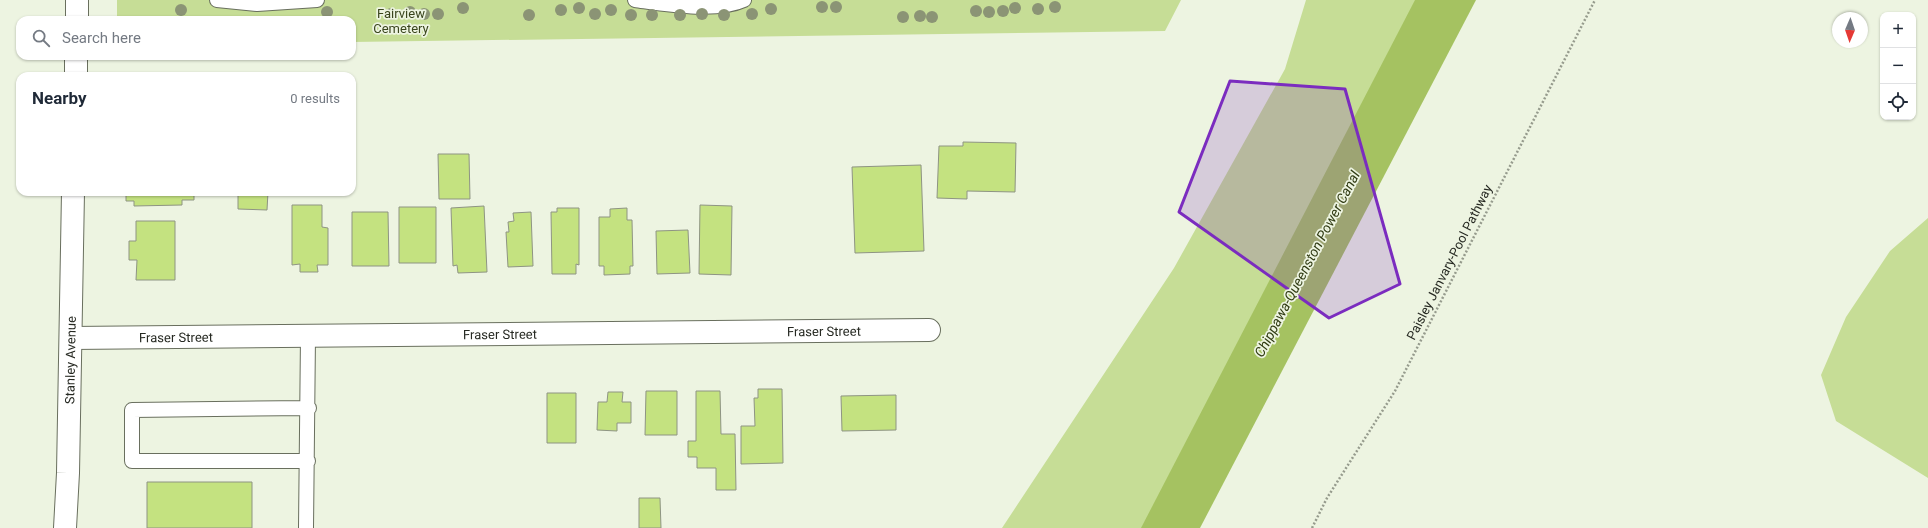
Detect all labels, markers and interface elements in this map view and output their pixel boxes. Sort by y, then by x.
park label: Fairview Cemetery [373,6,429,36]
north arrow [1832,12,1868,48]
map controls [1880,12,1916,120]
button: + [1880,12,1916,48]
search box [16,16,356,60]
icon: search [30,27,52,49]
text: Search here [62,29,141,47]
button: − [1880,48,1916,84]
button: locate [1880,84,1916,120]
text: Nearby [32,88,87,108]
text: 0 results [290,91,340,106]
water label: Chippawa-Queenston Power Canal [1251,168,1363,360]
street label: Paisley Janvary-Pool Pathway [1404,182,1495,342]
street label: Stanley Avenue [62,316,79,404]
street label: Fraser Street [787,324,861,339]
street label: Fraser Street [463,327,537,342]
street label: Fraser Street [139,330,213,345]

